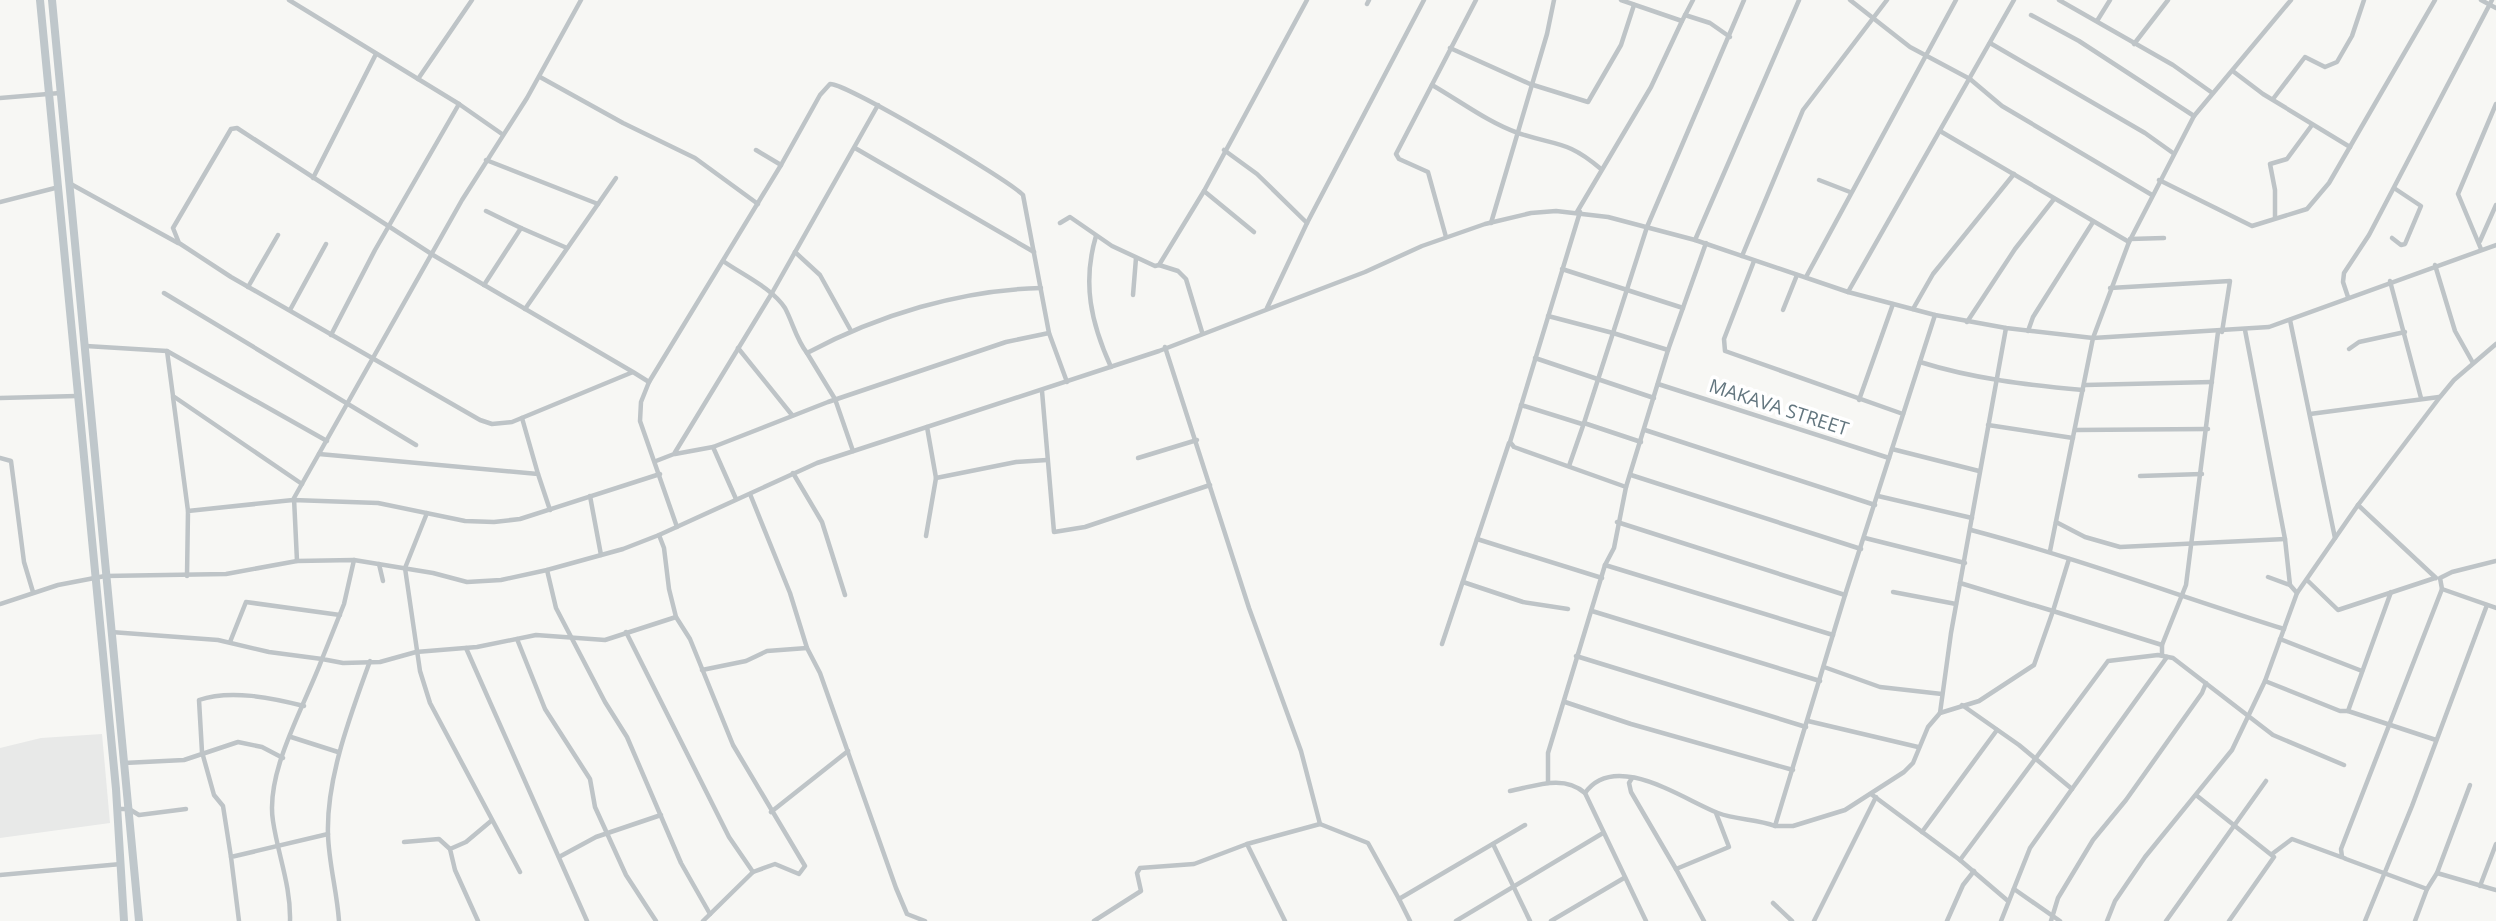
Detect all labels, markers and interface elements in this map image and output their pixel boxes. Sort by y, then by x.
street label: MAKAVA STREET [1706,372,1853,442]

